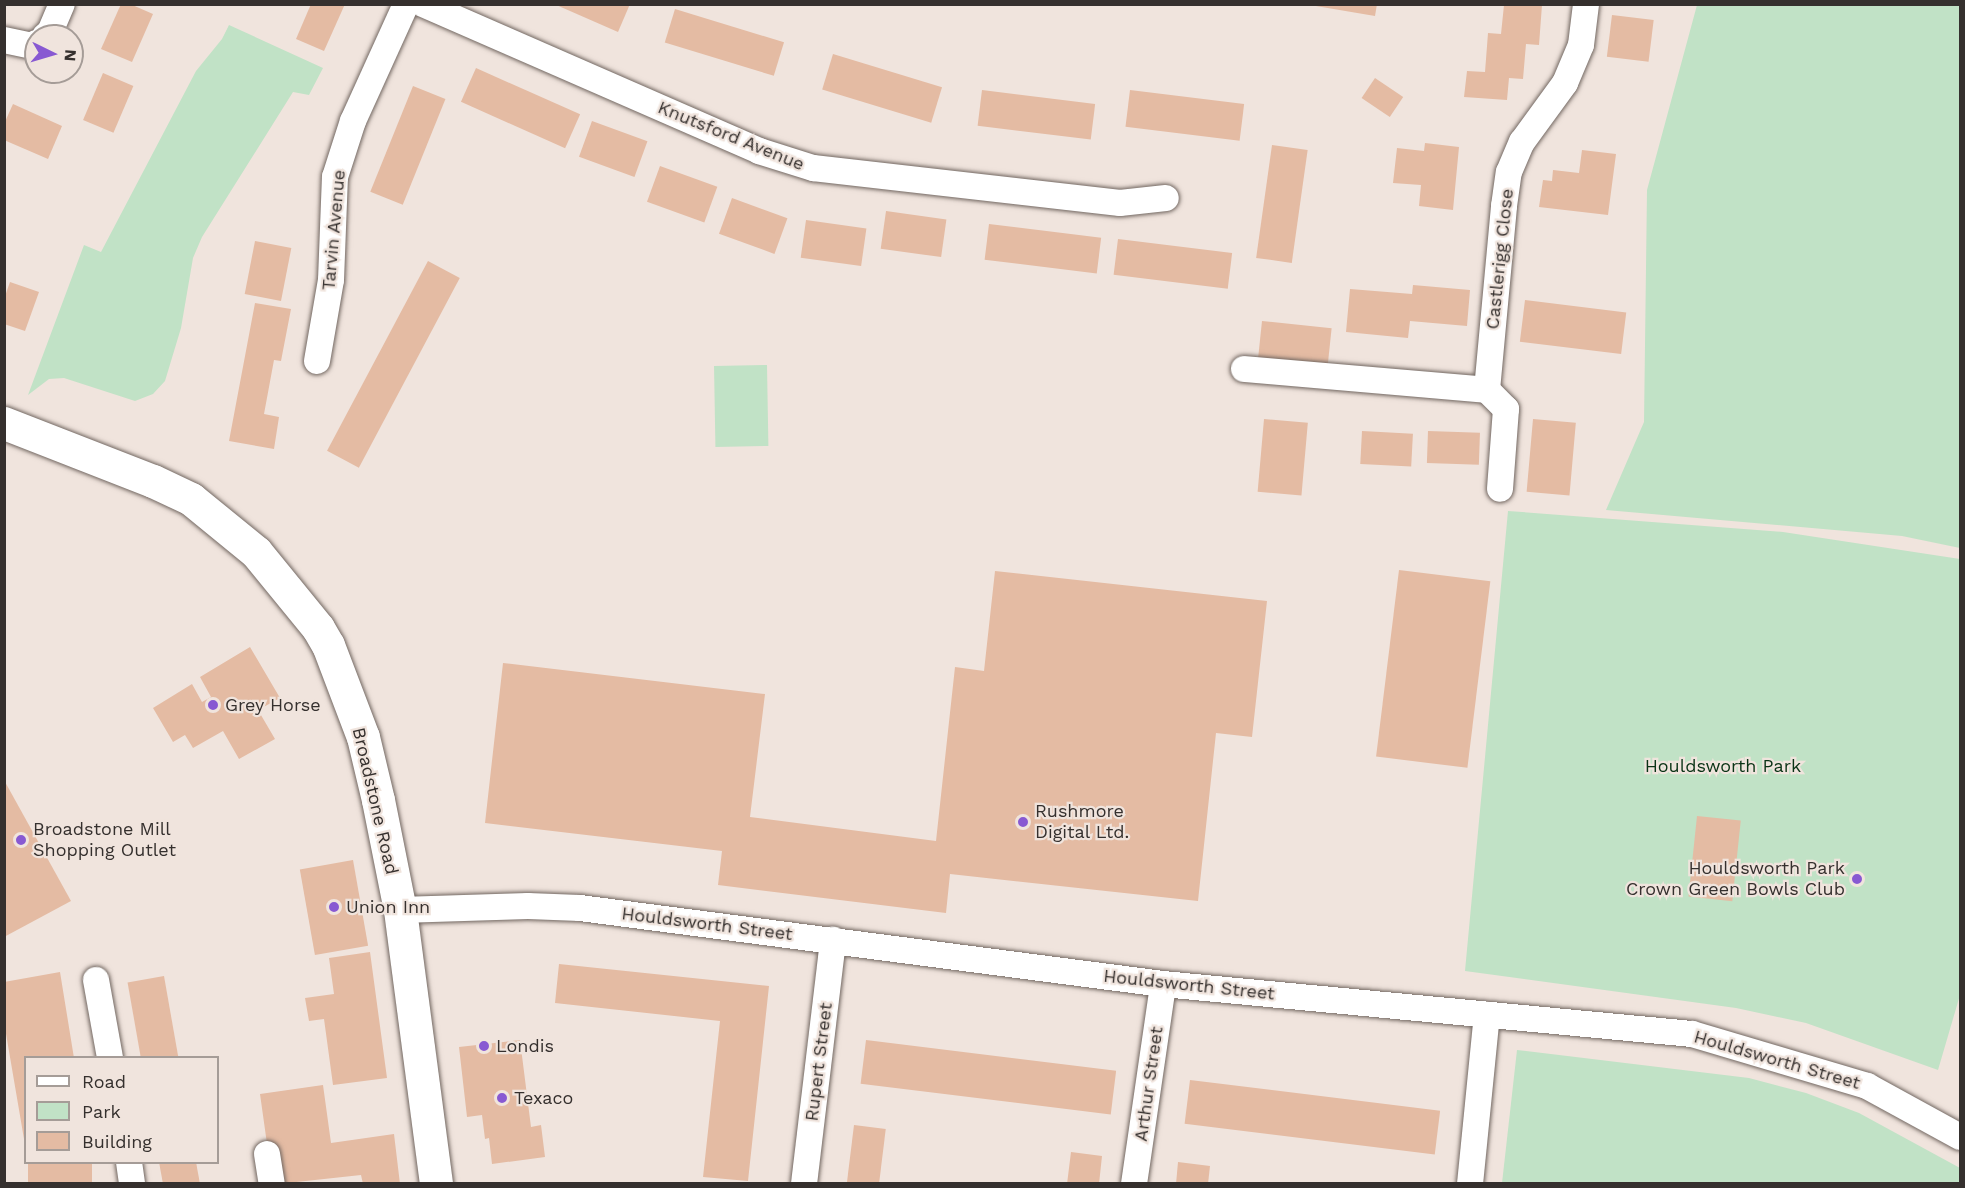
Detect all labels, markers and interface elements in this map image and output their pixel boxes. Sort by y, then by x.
north arrow [24,24,84,84]
text: N [60,49,80,62]
street label: Knutsford Avenue [654,97,808,175]
street label: Tarvin Avenue [318,168,350,292]
street label: Castlerigg Close [1482,188,1518,330]
place label: Grey Horse [225,694,321,716]
marker: Grey Horse [206,698,220,712]
street label: Broadstone Road [348,725,402,877]
park label: Houldsworth Park [1645,755,1801,777]
place label: Rushmore Digital Ltd. [1035,801,1130,844]
marker: Rushmore Digital Ltd. [1016,815,1030,829]
place label: Broadstone Mill Shopping Outlet [33,819,176,862]
marker: Broadstone Mill Shopping Outlet [14,833,28,847]
place label: Houldsworth Park Crown Green Bowls Club [1626,858,1845,900]
marker: Houldsworth Park Crown Green Bowls Club [1850,872,1864,886]
place label: Union Inn [346,896,430,918]
marker: Union Inn [327,900,341,914]
street label: Houldsworth Street [620,903,794,945]
street label: Houldsworth Street [1102,965,1276,1005]
street label: Rupert Street [801,1002,837,1122]
street label: Arthur Street [1130,1025,1168,1143]
street label: Houldsworth Street [1691,1026,1863,1094]
place label: Londis [496,1035,554,1057]
marker: Londis [477,1039,491,1053]
legend [24,1056,219,1164]
text: Road [82,1071,126,1092]
place label: Texaco [514,1087,573,1109]
marker: Texaco [495,1091,509,1105]
text: Park [82,1101,121,1122]
text: Building [82,1131,152,1152]

